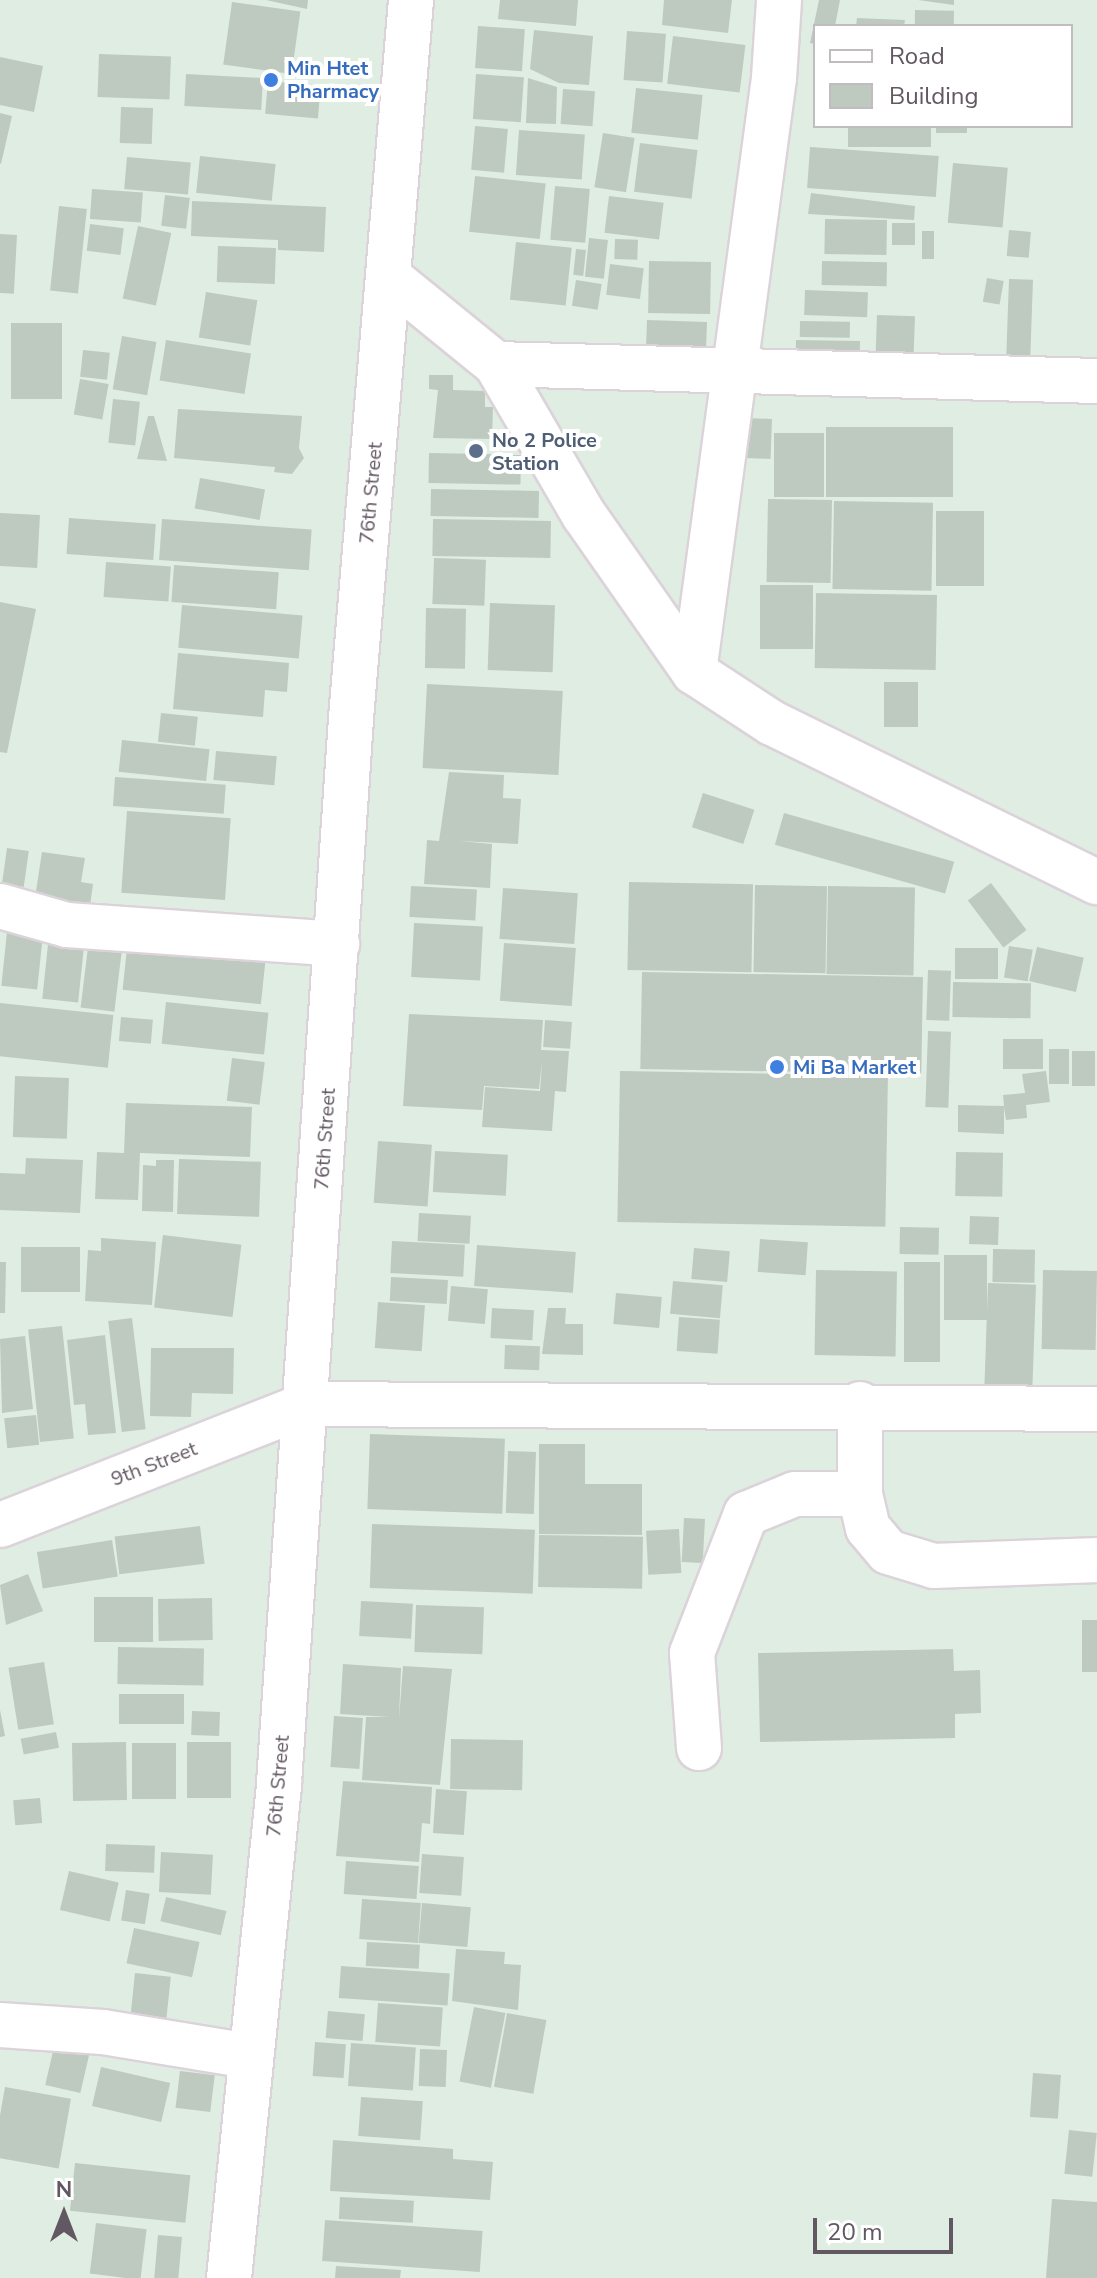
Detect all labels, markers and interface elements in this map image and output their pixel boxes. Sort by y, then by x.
legend [813,24,1073,128]
text: Road [889,40,945,72]
place label: Min Htet Pharmacy [287,56,379,103]
marker: Min Htet Pharmacy [262,71,280,89]
text: Building [889,80,979,112]
place label: No 2 Police Station [492,428,597,475]
street label: 76th Street [355,441,387,545]
marker: No 2 Police Station [467,442,485,460]
place label: Mi Ba Market [793,1055,916,1079]
marker: Mi Ba Market [768,1058,786,1076]
street label: 76th Street [309,1087,341,1191]
street label: 9th Street [108,1437,200,1491]
street label: 76th Street [262,1734,294,1838]
north arrow [24,2174,104,2254]
text: N [56,2175,72,2205]
scale bar [817,2202,957,2252]
text: 20 m [827,2216,883,2248]

